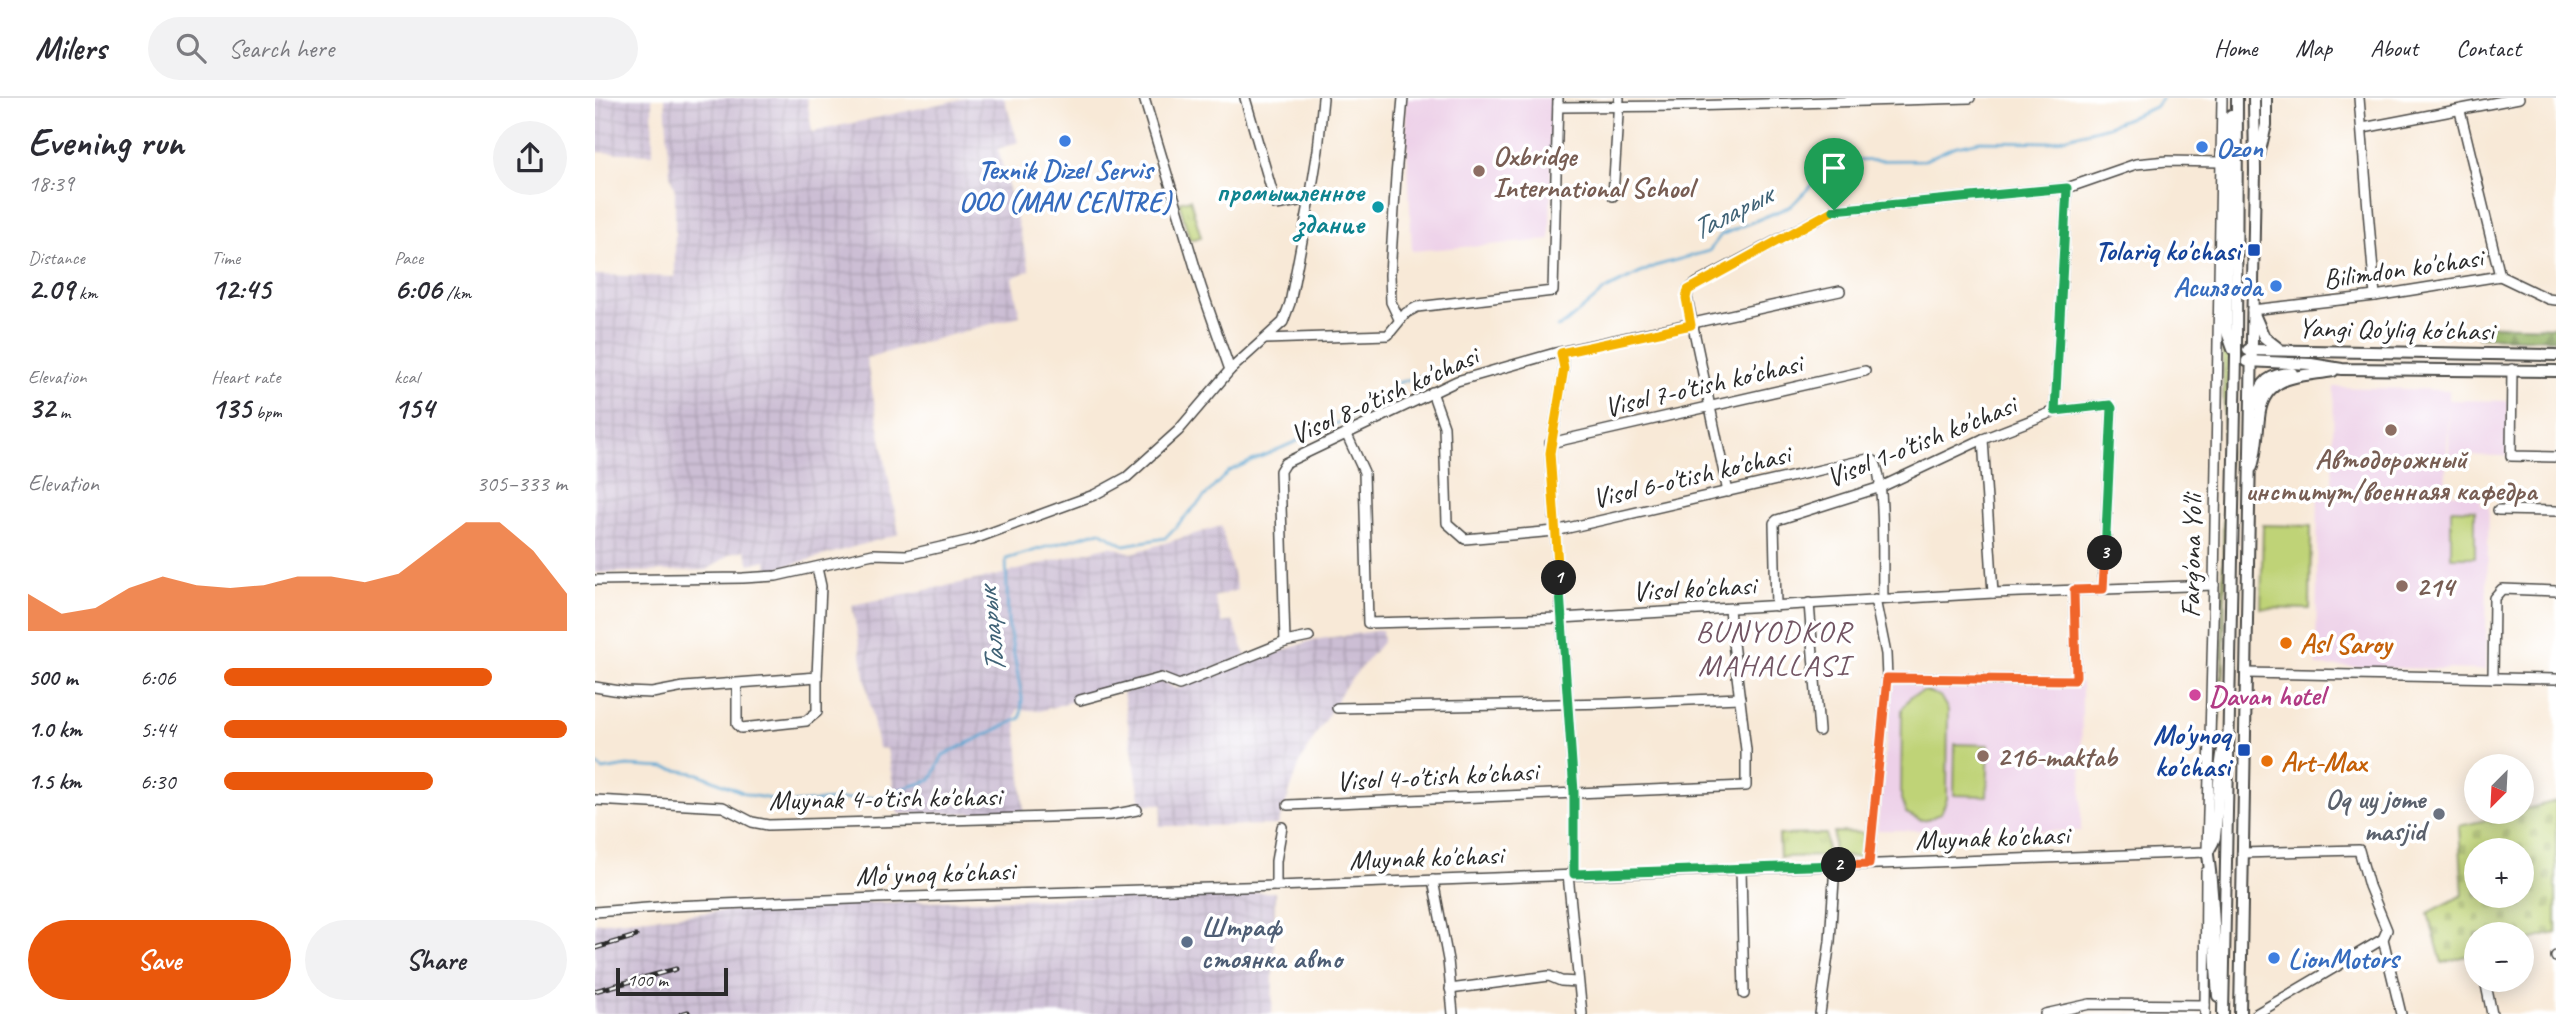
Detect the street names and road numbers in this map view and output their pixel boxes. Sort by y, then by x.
street label: Bilimdon ko'chasi [2321,239,2489,296]
street label: Yangi Qo'yliq ko'chasi [2298,310,2498,348]
street label: Visol 8-o'tish ko'chasi [1285,337,1487,452]
street label: Visol 7-o'tish ko'chasi [1601,344,1809,425]
street label: Visol 1-o'tish ko'chasi [1821,386,2024,495]
street label: Visol 6-o'tish ko'chasi [1589,435,1797,516]
street label: Farg'ona Yo'li [2172,490,2210,618]
street label: Visol ko'chasi [1632,567,1760,609]
street label: Visol 4-o'tish ko'chasi [1335,753,1542,799]
street label: Muynak 4-o'tish ko'chasi [769,778,1005,818]
street label: Muynak ko'chasi [1915,817,2073,857]
street label: Muynak ko'chasi [1349,837,1507,877]
street label: Moʻynoq ko'chasi [855,853,1019,893]

